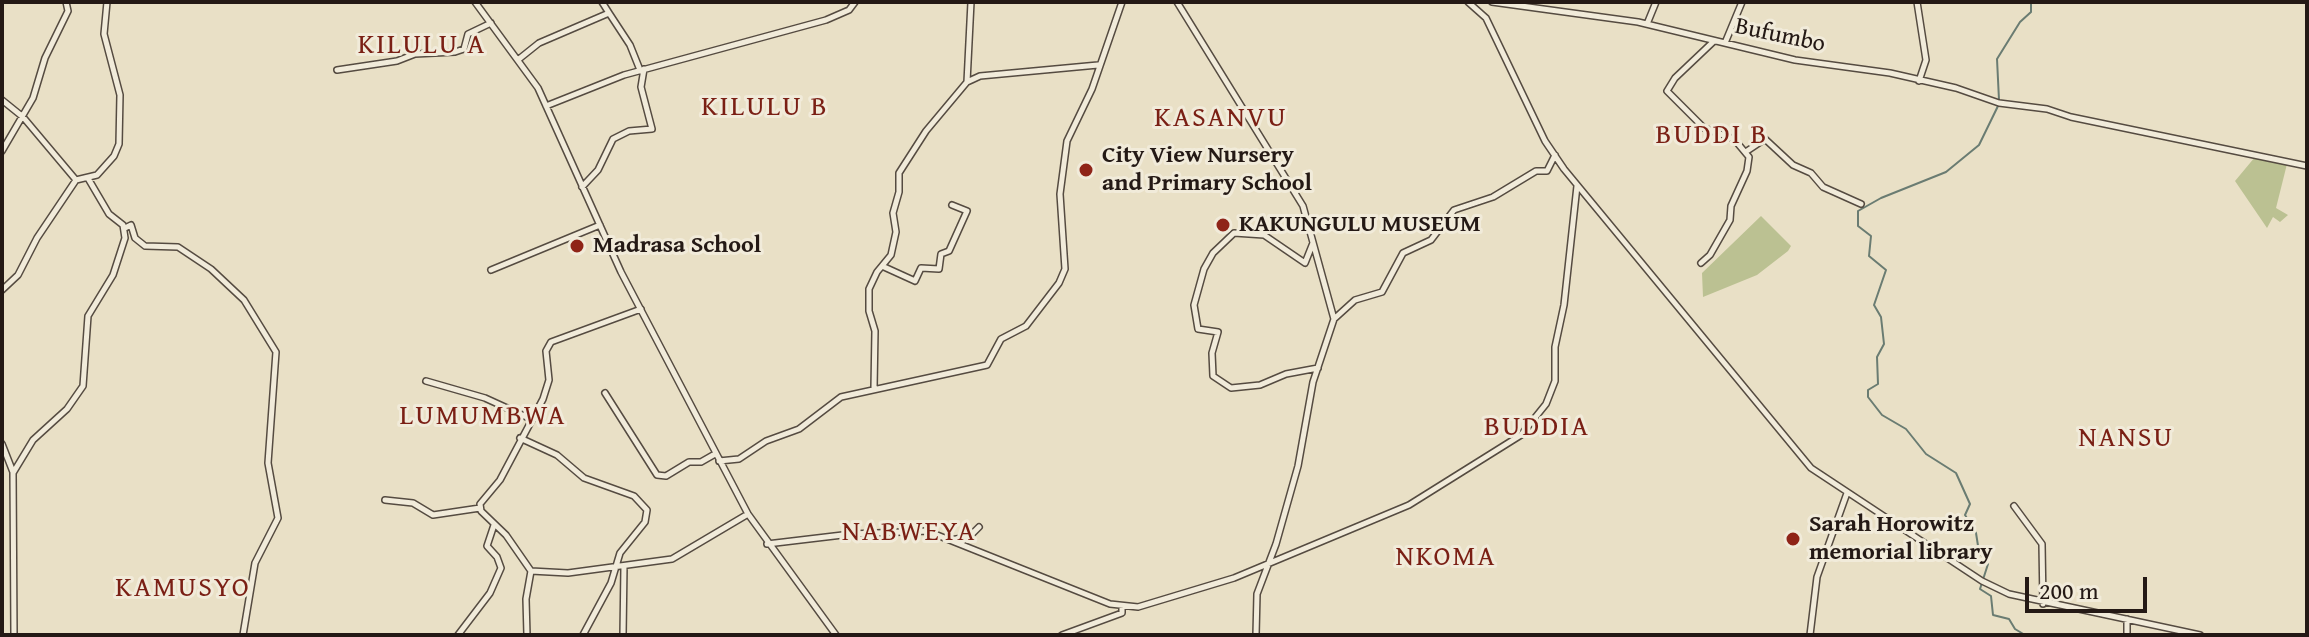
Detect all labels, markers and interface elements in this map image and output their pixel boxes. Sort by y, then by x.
street label: Bufumbo [1732,12,1828,60]
district label: KILULU A [358,29,486,63]
district label: KILULU B [701,91,829,125]
district label: KASANVU [1154,102,1288,136]
district label: BUDDI B [1656,119,1768,153]
place label: City View Nursery and Primary School [1102,142,1312,198]
marker: City View Nursery and Primary School [1077,161,1095,179]
place label: KAKUNGULU MUSEUM [1239,211,1481,239]
marker: KAKUNGULU MUSEUM [1214,216,1232,234]
place label: Madrasa School [593,232,761,260]
marker: Madrasa School [568,237,586,255]
district label: LUMUMBWA [400,400,566,434]
district label: BUDDIA [1484,411,1590,445]
district label: NANSU [2078,422,2174,456]
place label: Sarah Horowitz memorial library [1809,511,1993,567]
district label: NABWEYA [842,516,976,550]
marker: Sarah Horowitz memorial library [1784,530,1802,548]
district label: NKOMA [1395,541,1497,575]
scale bar [2029,561,2151,611]
district label: KAMUSYO [115,572,251,606]
text: 200 m [2039,573,2099,608]

